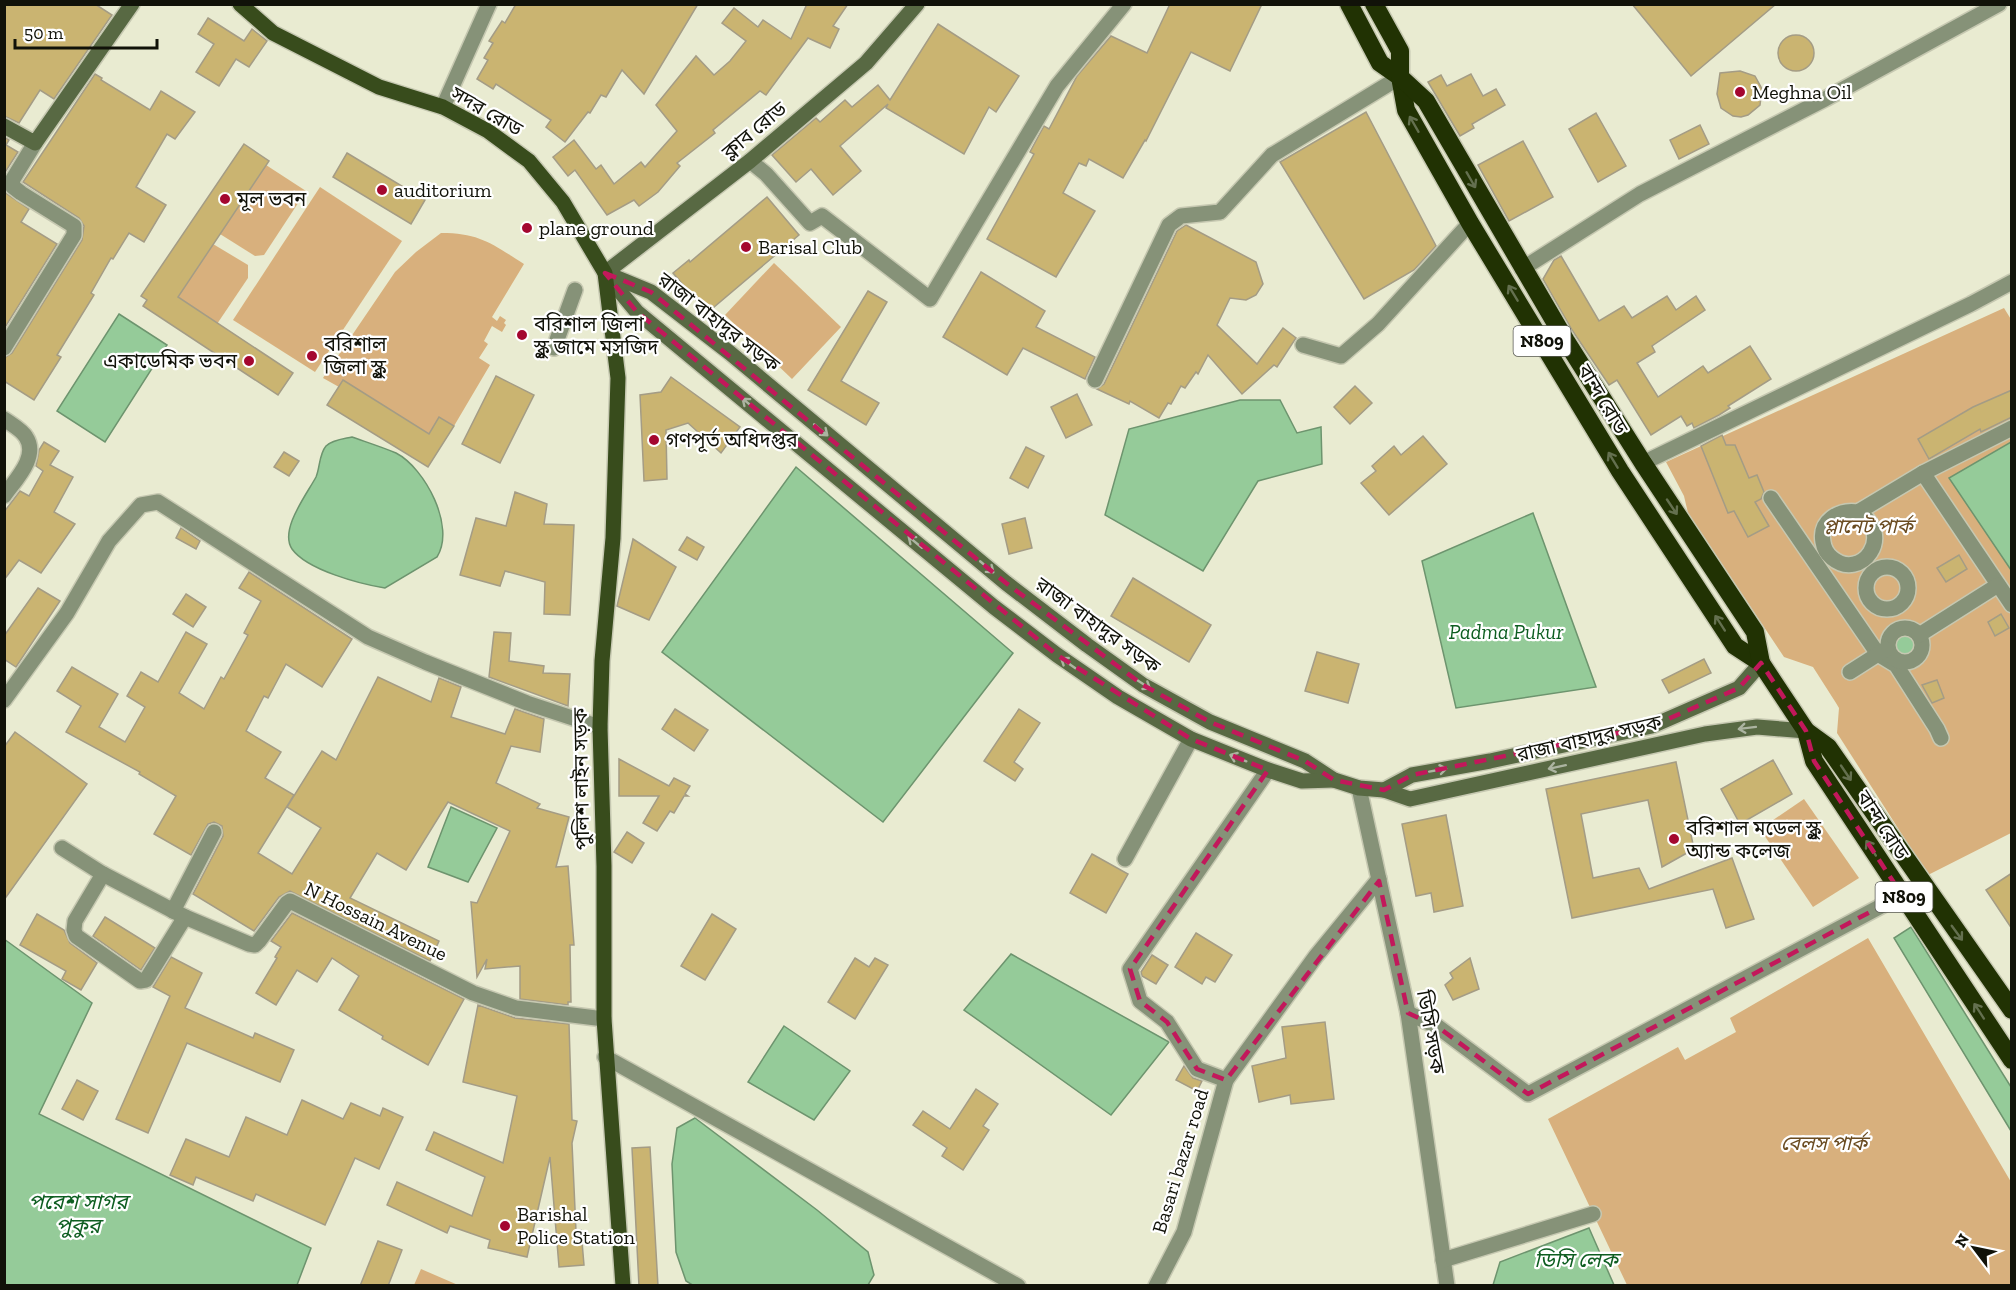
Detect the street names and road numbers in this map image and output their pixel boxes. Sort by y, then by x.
street label: সদর রোড [446,80,528,141]
street label: ক্লাব রোড [716,96,792,164]
street label: রাজা বাহাদুর সড়ক [653,266,785,378]
road number: N809 [1514,326,1570,356]
street label: বান্দ রোড [1572,359,1634,439]
street label: রাজা বাহাদুর সড়ক [1030,571,1166,679]
street label: পুলিশ লাইন সড়ক [568,707,594,850]
street label: রাজা বাহাদুর সড়ক [1513,709,1665,767]
street label: বান্দ রোড [1851,785,1915,865]
street label: N Hossain Avenue [301,876,451,966]
road number: N809 [1876,882,1932,912]
street label: ডিসি সড়ক [1412,987,1450,1077]
street label: Basari bazar road [1147,1086,1213,1236]

